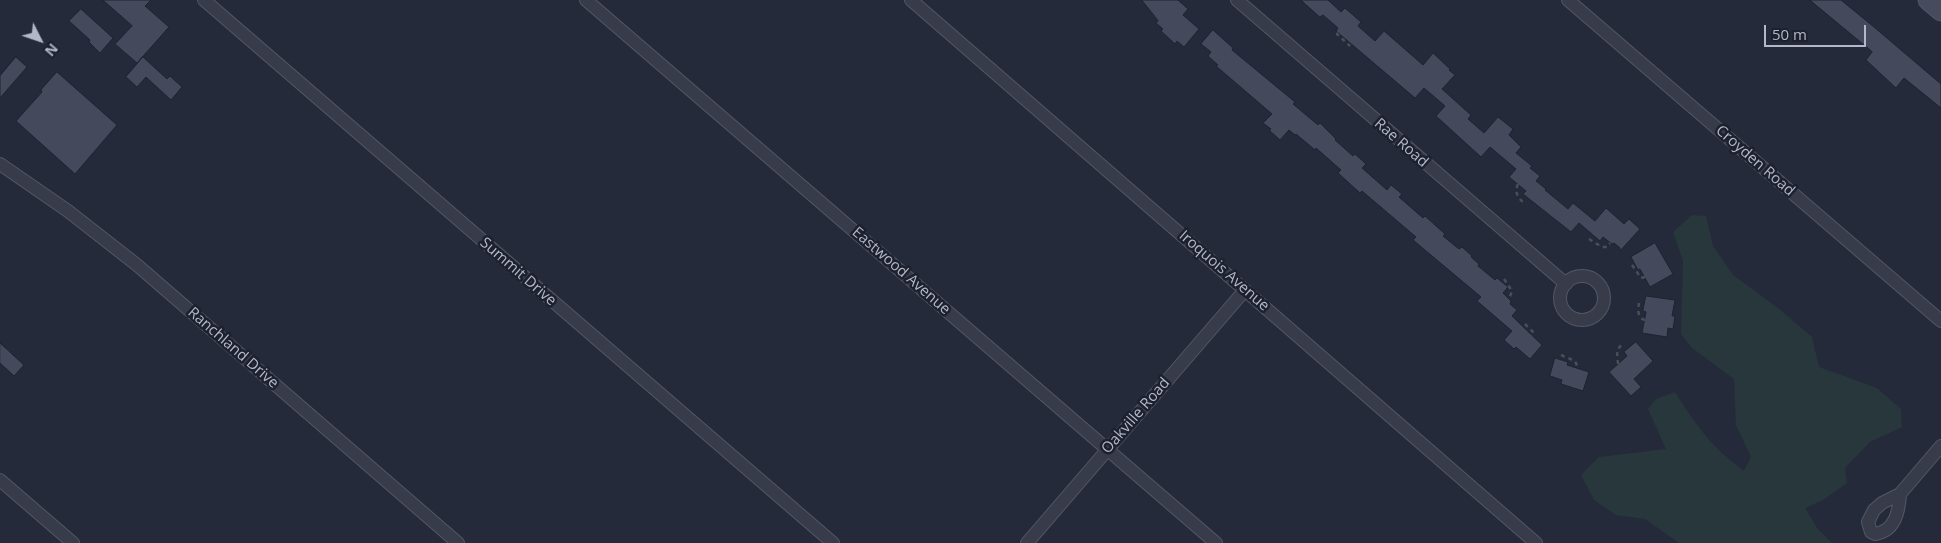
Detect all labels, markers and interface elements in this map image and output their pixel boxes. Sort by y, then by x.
north arrow [15,15,65,65]
scale bar [1766,15,1868,47]
text: 50 m [1772,24,1807,44]
text: N [41,40,63,61]
street label: Rae Road [1370,115,1432,171]
street label: Croyden Road [1712,122,1798,200]
street label: Eastwood Avenue [848,223,954,319]
street label: Iroquois Avenue [1175,227,1273,315]
street label: Summit Drive [476,234,560,310]
street label: Ranchland Drive [184,304,282,392]
street label: Oakville Road [1098,374,1174,458]

